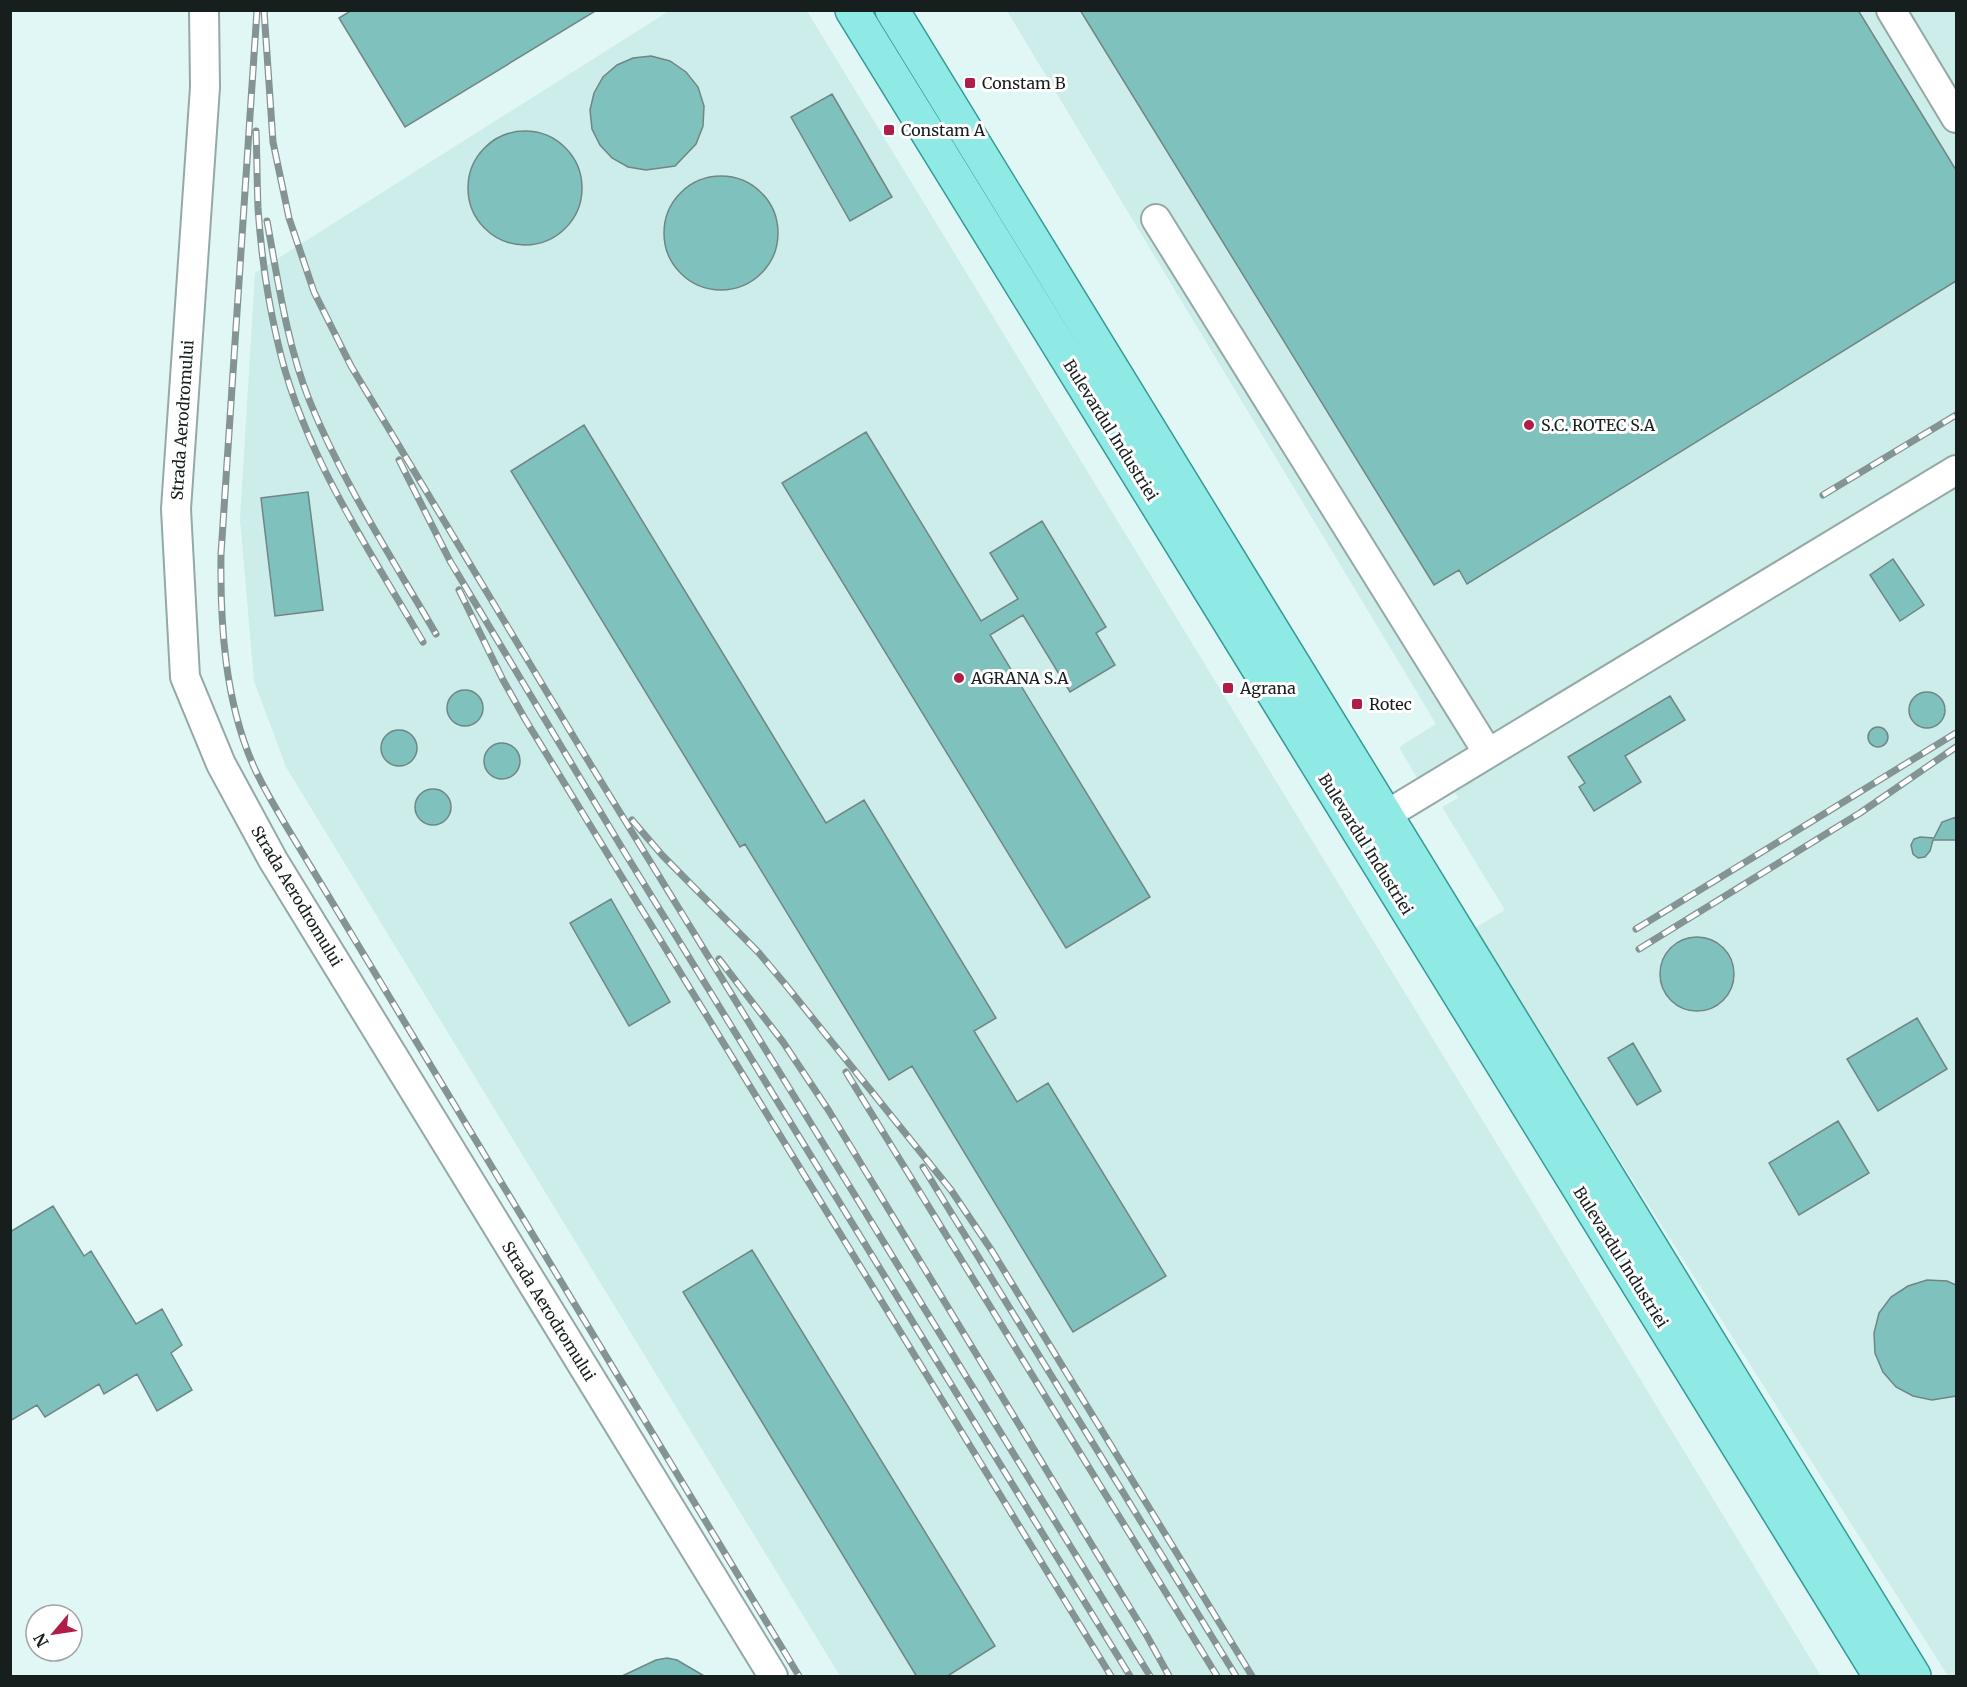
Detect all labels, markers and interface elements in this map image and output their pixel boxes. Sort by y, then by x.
place label: Constam B [982,73,1066,93]
marker: Constam B [963,76,977,90]
place label: Constam A [901,120,986,140]
marker: Constam A [882,123,896,137]
street label: Strada Aerodromului [166,339,198,501]
street label: Bulevardul Industriei [1059,356,1163,504]
place label: S.C. ROTEC S.A [1541,415,1656,435]
marker: S.C. ROTEC S.A [1522,418,1536,432]
place label: AGRANA S.A [970,668,1069,688]
marker: AGRANA S.A [952,671,966,685]
place label: Agrana [1239,678,1296,698]
marker: Agrana [1221,681,1235,695]
place label: Rotec [1369,694,1412,714]
marker: Rotec [1350,697,1364,711]
street label: Bulevardul Industriei [1314,770,1418,918]
street label: Strada Aerodromului [247,822,347,970]
street label: Bulevardul Industriei [1569,1183,1673,1331]
street label: Strada Aerodromului [498,1238,600,1384]
north arrow [24,1603,84,1663]
text: N [29,1630,53,1651]

